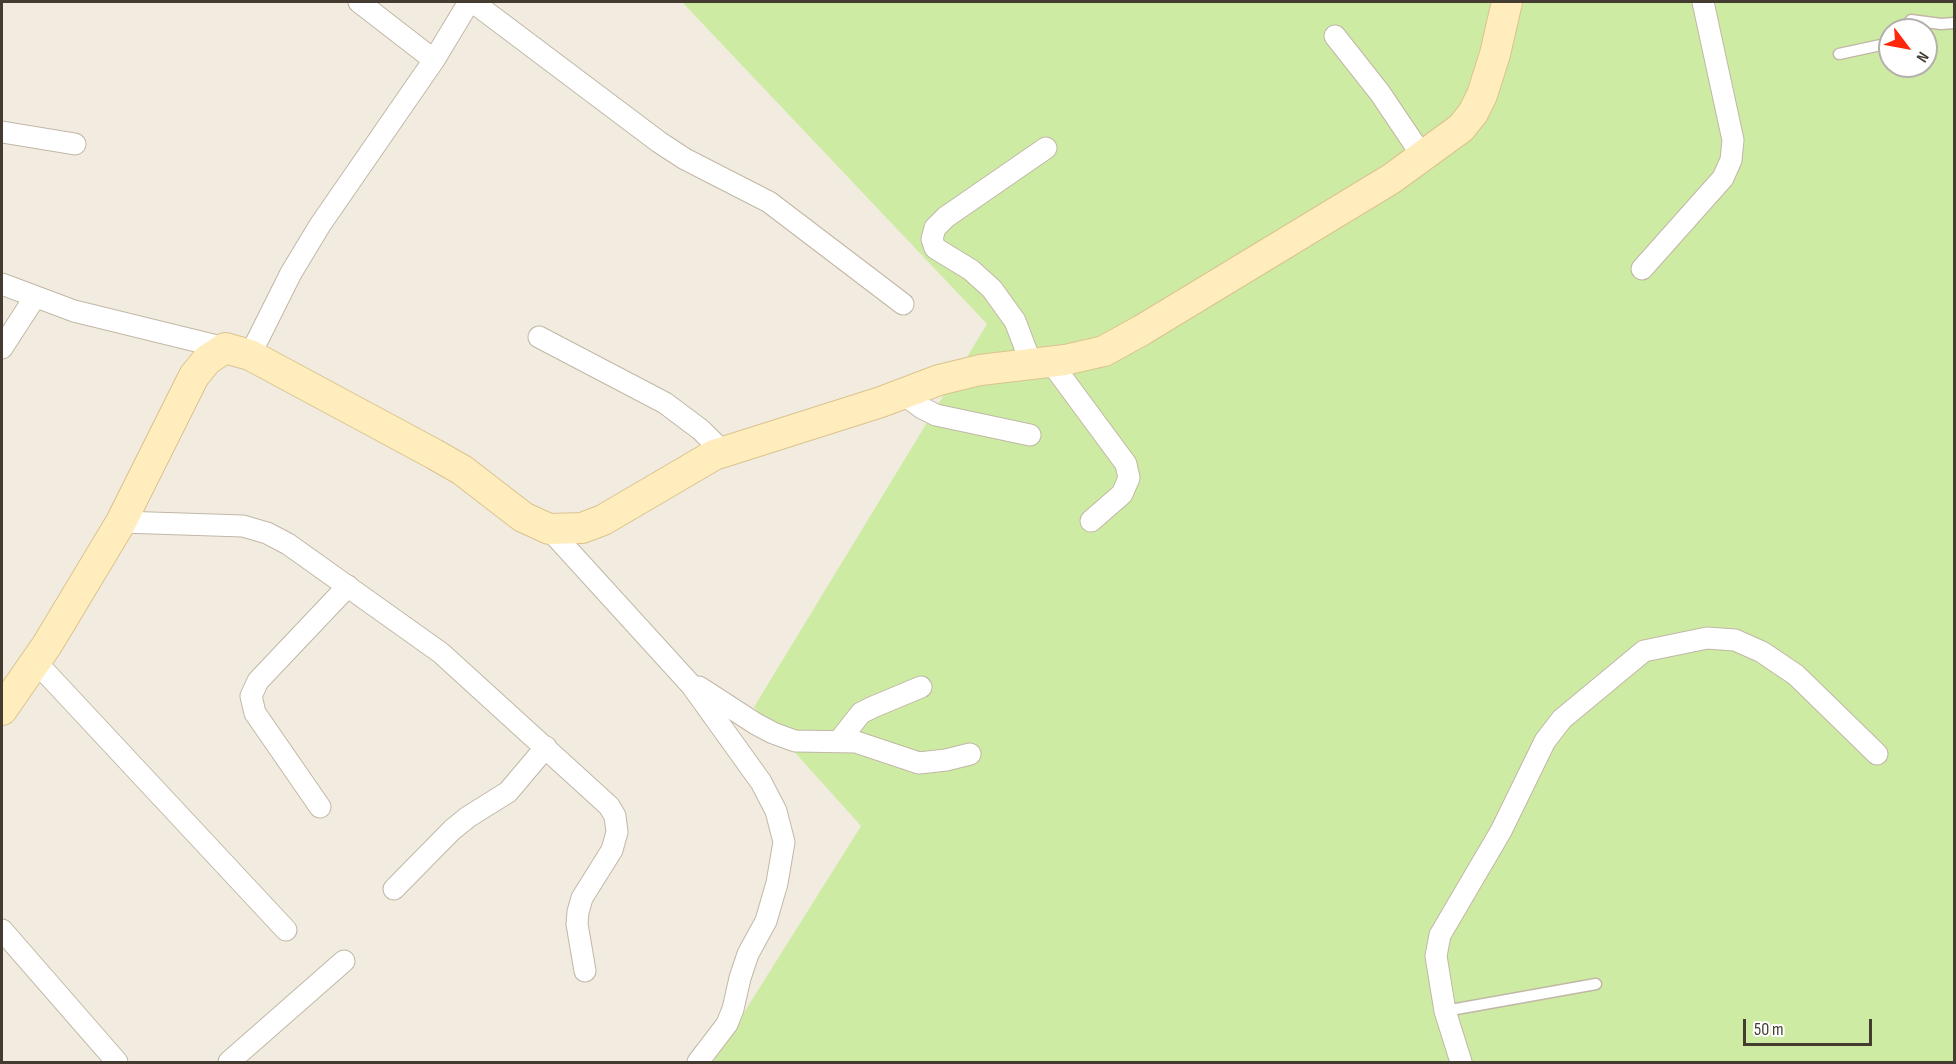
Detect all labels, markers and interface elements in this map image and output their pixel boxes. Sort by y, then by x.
north arrow [1878,18,1938,78]
text: N [1912,48,1932,65]
scale bar [1746,1007,1875,1045]
text: 50 m [1754,1019,1784,1040]

